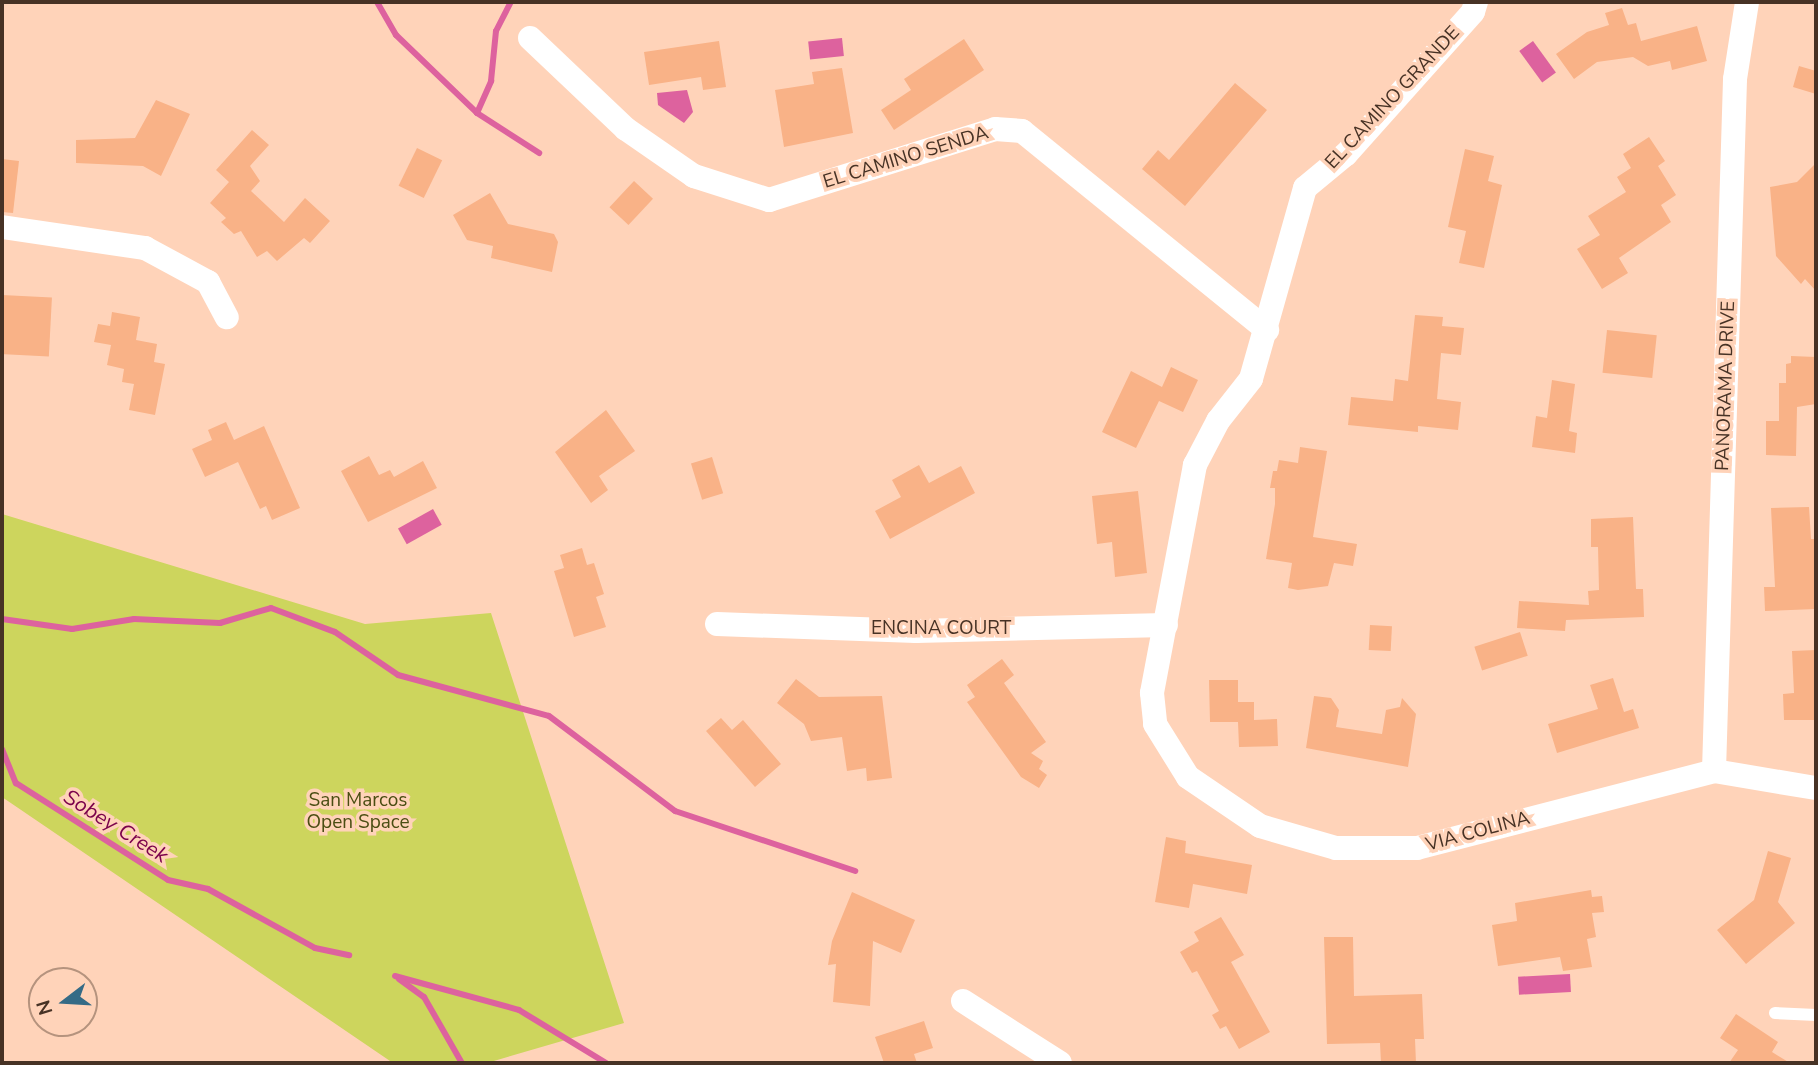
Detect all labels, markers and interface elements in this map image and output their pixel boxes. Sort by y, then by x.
street label: EL CAMINO GRANDE [1321,22,1465,174]
street label: EL CAMINO SENDA [821,122,991,194]
street label: PANORAMA DRIVE [1712,300,1740,472]
street label: ENCINA COURT [871,618,1011,640]
water label: Sobey Creek [59,784,173,868]
park label: San Marcos Open Space [307,790,409,834]
street label: VIA COLINA [1424,807,1532,857]
north arrow [28,967,98,1037]
text: N [30,997,59,1018]

